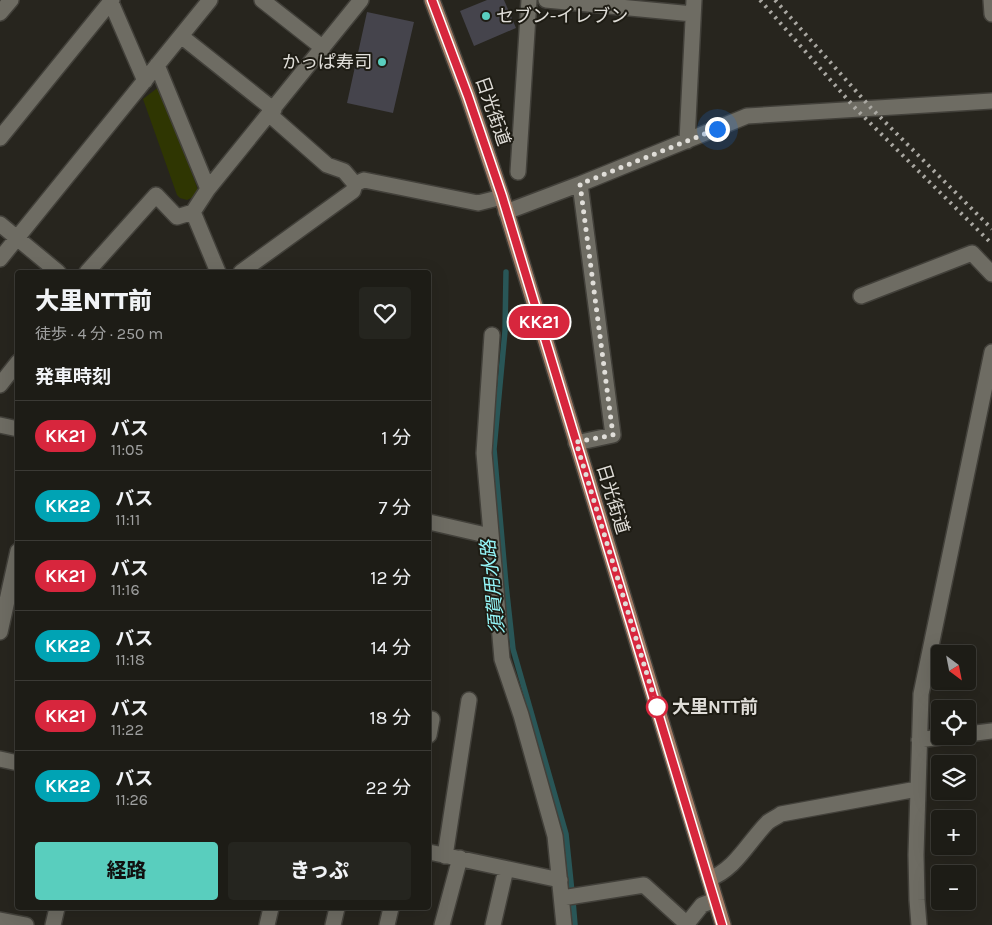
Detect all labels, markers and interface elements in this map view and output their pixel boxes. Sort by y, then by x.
place label: セブン-イレブン [496,5,628,27]
marker: セブン-イレブン [480,10,492,22]
place label: かっぱ寿司 [282,51,372,73]
marker: かっぱ寿司 [376,56,388,68]
street label: 日光街道 [471,73,515,149]
your location [705,117,730,142]
text: 大里NTT前 [35,287,152,315]
button: heart [359,287,411,339]
line badge: KK21 [504,306,574,338]
text: KK21 [519,311,559,333]
text: 徒歩 · 4 分 · 250 m [35,324,163,343]
text: 発車時刻 [35,366,111,388]
text: バス [111,418,149,440]
text: KK21 [45,425,86,447]
text: 1 分 [381,427,411,449]
text: 11:05 [111,440,144,459]
street label: 日光街道 [592,461,634,537]
text: バス [115,488,153,510]
text: KK22 [45,495,90,517]
text: 7 分 [379,497,411,519]
text: 11:11 [115,510,140,529]
water label: 須賀用水路 [477,537,509,635]
text: バス [111,558,149,580]
text: KK21 [45,565,86,587]
text: 12 分 [370,567,411,589]
text: 11:16 [111,580,140,599]
text: バス [115,628,153,650]
text: KK22 [45,635,90,657]
text: 14 分 [371,637,411,659]
north arrow [931,645,976,690]
map controls [931,645,976,910]
text: 11:18 [115,650,145,669]
marker: 大里NTT前 [646,696,668,718]
place label: 大里NTT前 [672,696,758,718]
text: バス [111,698,149,720]
button: locate [931,700,976,745]
text: KK21 [45,705,86,727]
text: 18 分 [370,707,411,729]
text: 11:22 [111,720,144,739]
button: layers [931,755,976,800]
text: バス [115,768,153,790]
text: KK22 [45,775,90,797]
text: 22 分 [365,777,411,799]
text: 11:26 [115,790,148,809]
button: + [931,810,976,855]
button: 経路 [35,842,218,900]
button: きっぷ [228,842,411,900]
button: − [931,865,976,910]

